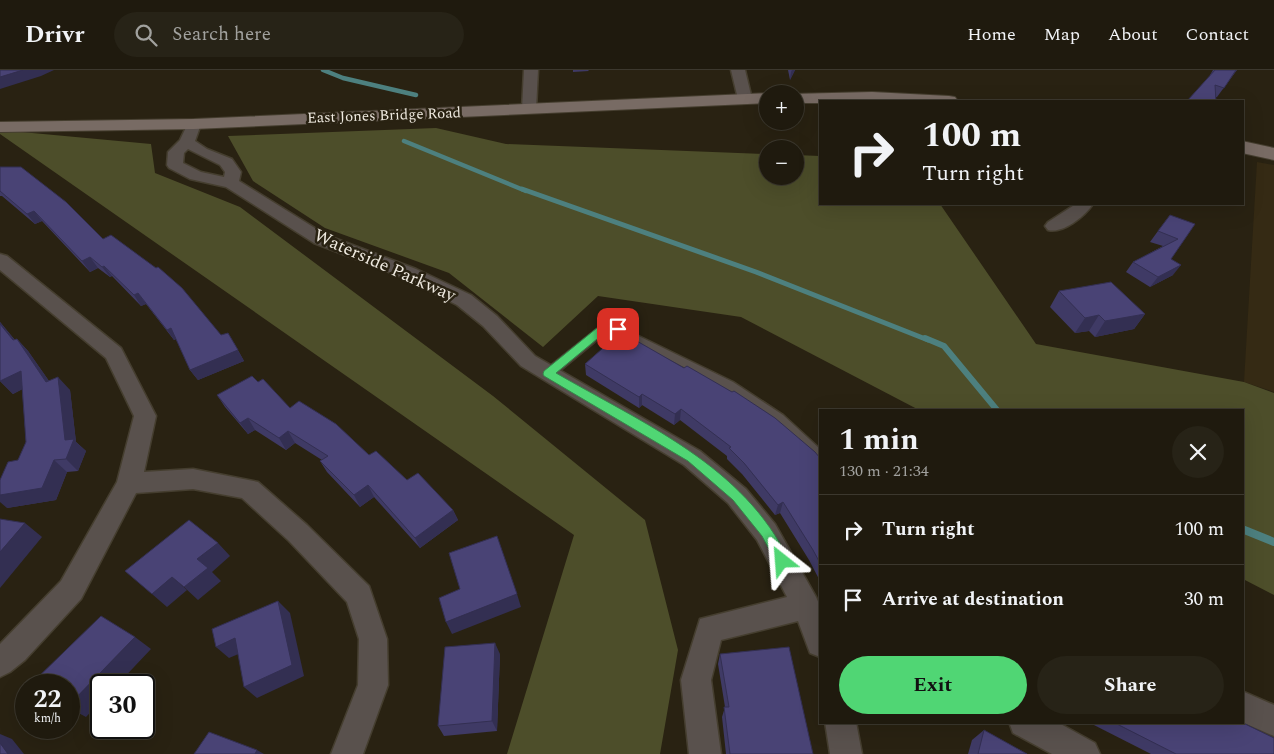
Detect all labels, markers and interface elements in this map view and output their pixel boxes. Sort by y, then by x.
search box [114,12,464,57]
text: Drivr [25,17,84,53]
text: Search here [172,20,271,49]
icon: search [132,21,160,49]
text: Home [967,21,1016,48]
text: Map [1044,21,1080,48]
text: About [1108,21,1158,48]
text: Contact [1186,21,1249,48]
map controls [759,85,804,185]
button: + [759,85,804,130]
street label: East Jones Bridge Road [307,101,461,130]
text: 100 m [922,109,1021,162]
icon: right [839,120,904,185]
button: − [759,140,804,185]
text: Turn right [922,157,1024,190]
street label: Waterside Parkway [309,222,461,309]
pin [597,308,639,350]
icon: arrive [604,315,632,343]
text: 1 min [839,417,919,463]
button: close [1172,426,1224,478]
text: 130 m · 21:34 [839,459,929,483]
text: Turn right [882,515,975,544]
text: 100 m [1174,515,1224,544]
icon: right [839,516,867,544]
position arrow [755,534,807,586]
text: Arrive at destination [882,585,1064,614]
text: 30 m [1184,585,1224,614]
icon: arrive [839,586,867,614]
button: Exit [839,656,1027,714]
button: Share [1037,656,1224,714]
speed limit sign: 30 [90,674,155,739]
text: 22 [33,681,62,719]
text: km/h [34,709,61,728]

